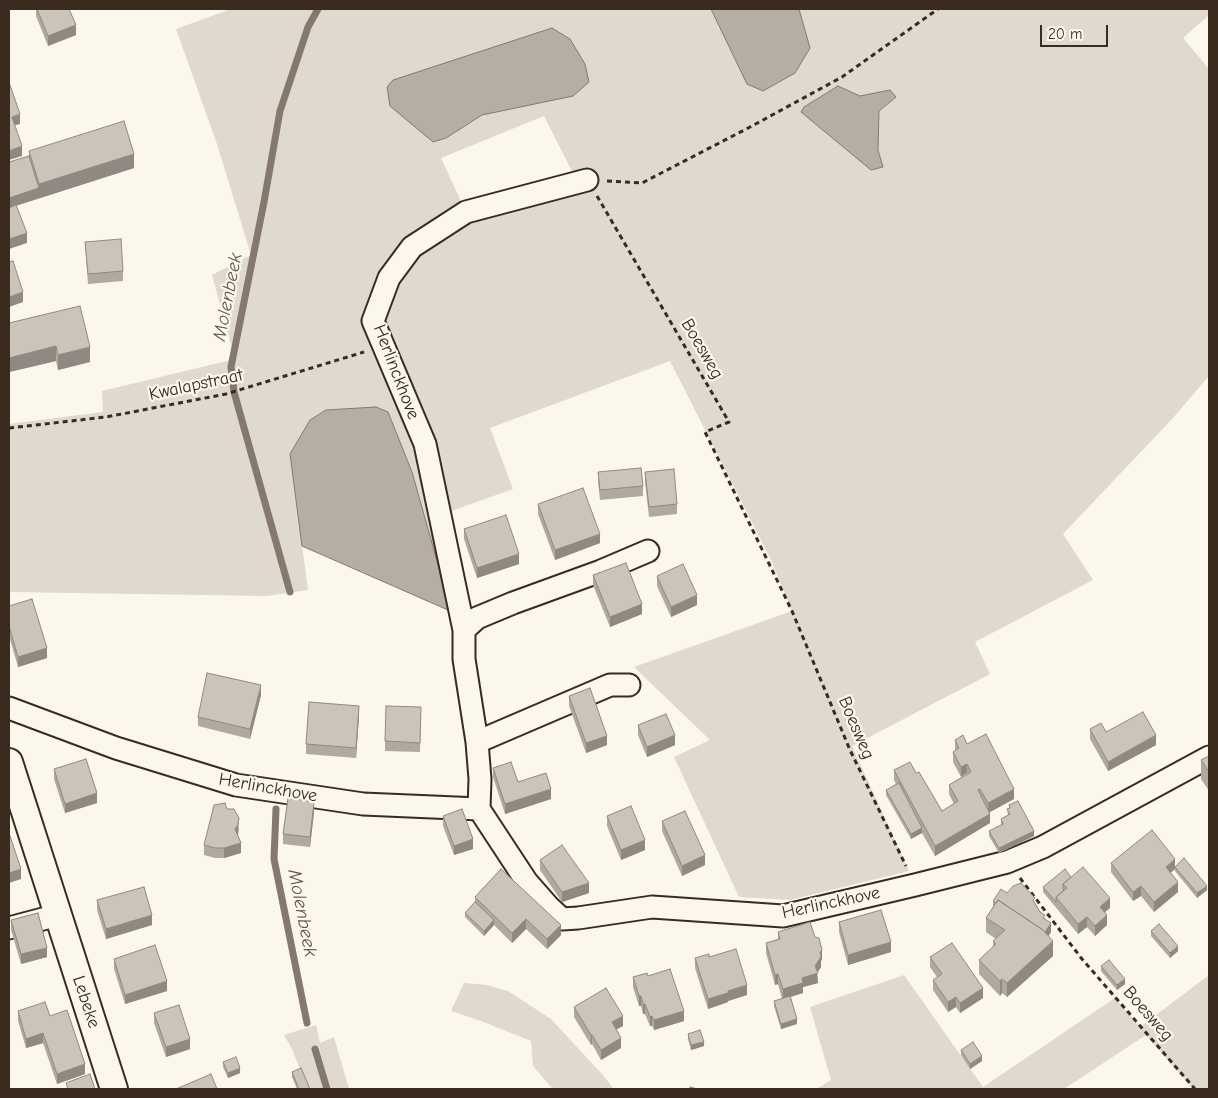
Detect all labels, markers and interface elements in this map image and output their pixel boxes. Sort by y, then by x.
scale bar [1043,15,1110,47]
text: 20 m [1048,25,1082,43]
water label: Molenbeek [208,251,248,343]
street label: Boesweg [676,315,728,383]
street label: Herlinckhove [368,322,424,422]
street label: Kwalapstraat [147,364,245,406]
street label: Boesweg [833,693,879,763]
street label: Herlinckhove [217,769,319,807]
water label: Molenbeek [282,867,322,959]
street label: Herlinckhove [780,882,882,924]
street label: Lebeke [67,973,105,1031]
street label: Boesweg [1118,982,1178,1046]

